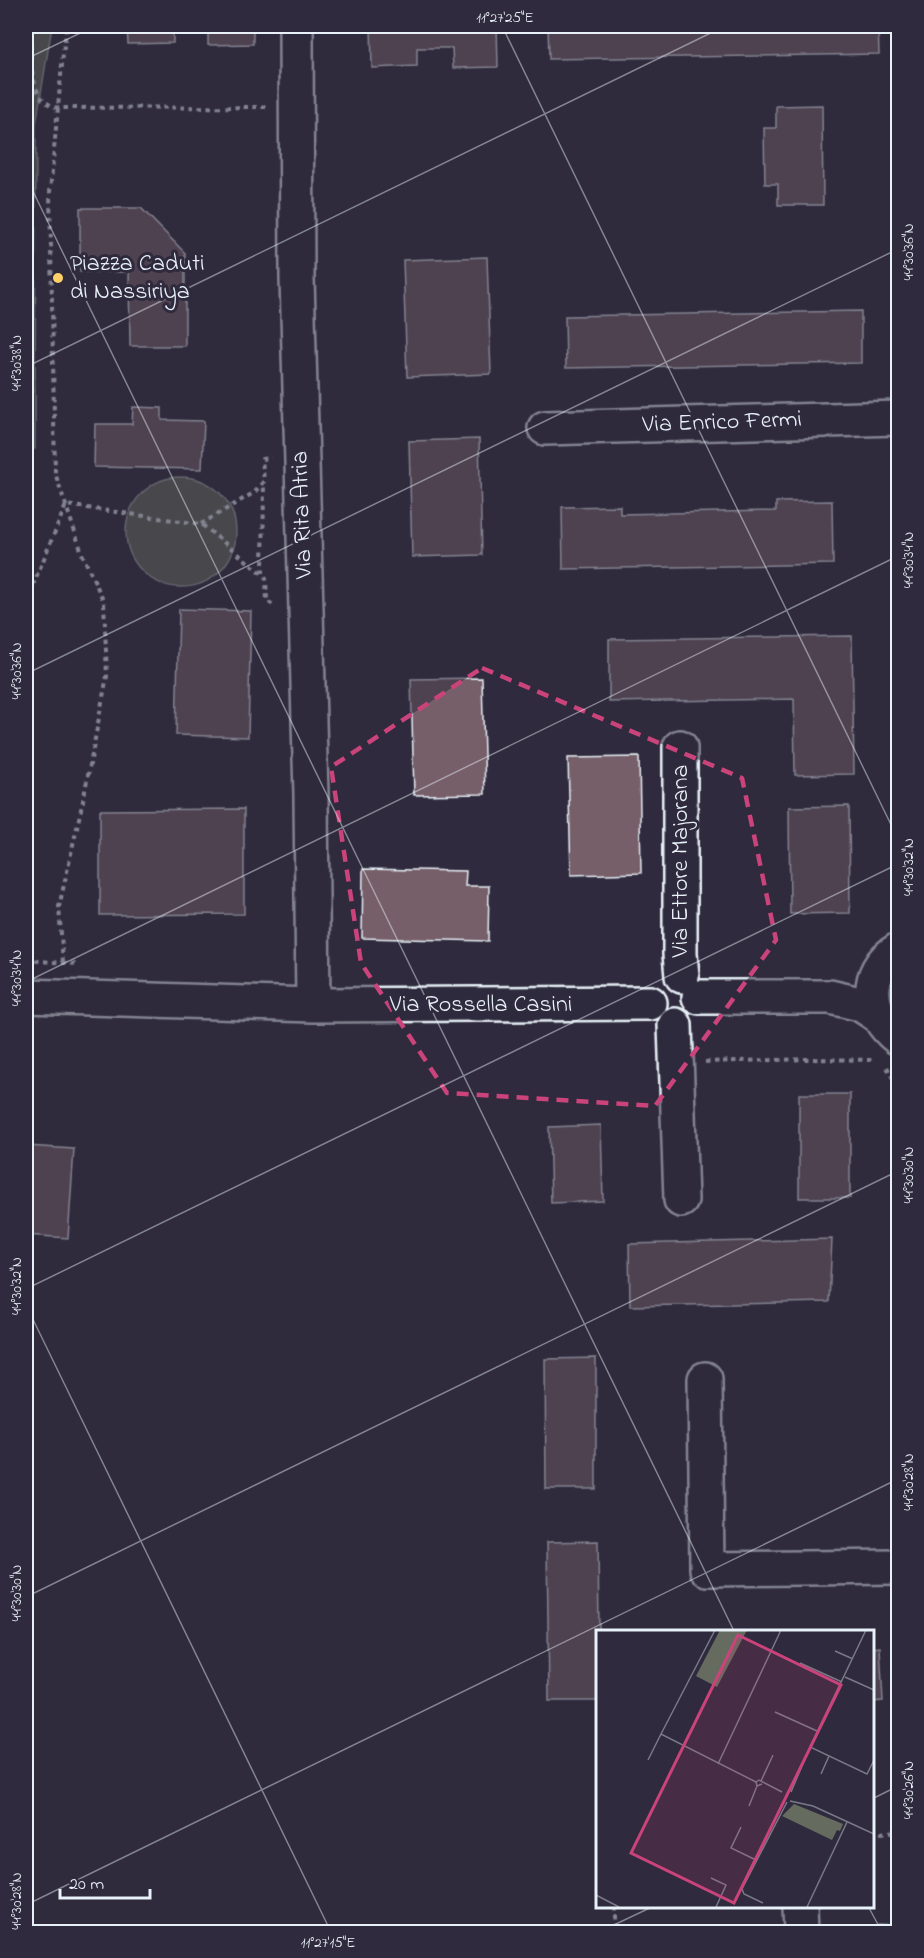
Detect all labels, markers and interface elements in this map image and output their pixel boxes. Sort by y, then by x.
text: 11°27'25"E [476,7,534,29]
text: 44°30'36"N [898,223,920,281]
place label: Piazza Caduti di Nassiriya [70,247,204,311]
marker: Piazza Caduti di Nassiriya [51,271,65,285]
text: 44°30'38"N [6,335,28,391]
street label: Via Enrico Fermi [641,403,802,443]
street label: Via Rita Atria [283,450,323,581]
text: 44°30'34"N [898,532,920,588]
text: 44°30'36"N [6,642,28,700]
street label: Via Ettore Majorana [664,764,699,959]
text: 44°30'32"N [898,838,920,896]
text: 44°30'34"N [6,950,28,1006]
street label: Via Rossella Casini [389,988,572,1023]
text: 44°30'30"N [898,1147,920,1203]
text: 44°30'32"N [6,1257,28,1315]
text: 44°30'28"N [898,1453,920,1511]
text: 44°30'30"N [6,1565,28,1621]
inset map [596,1630,873,1907]
text: 44°30'26"N [898,1761,920,1819]
scale bar [60,1862,150,1900]
text: 44°30'28"N [6,1872,28,1930]
text: 20 m [69,1872,104,1898]
text: 11°27'15"E [301,1932,355,1954]

